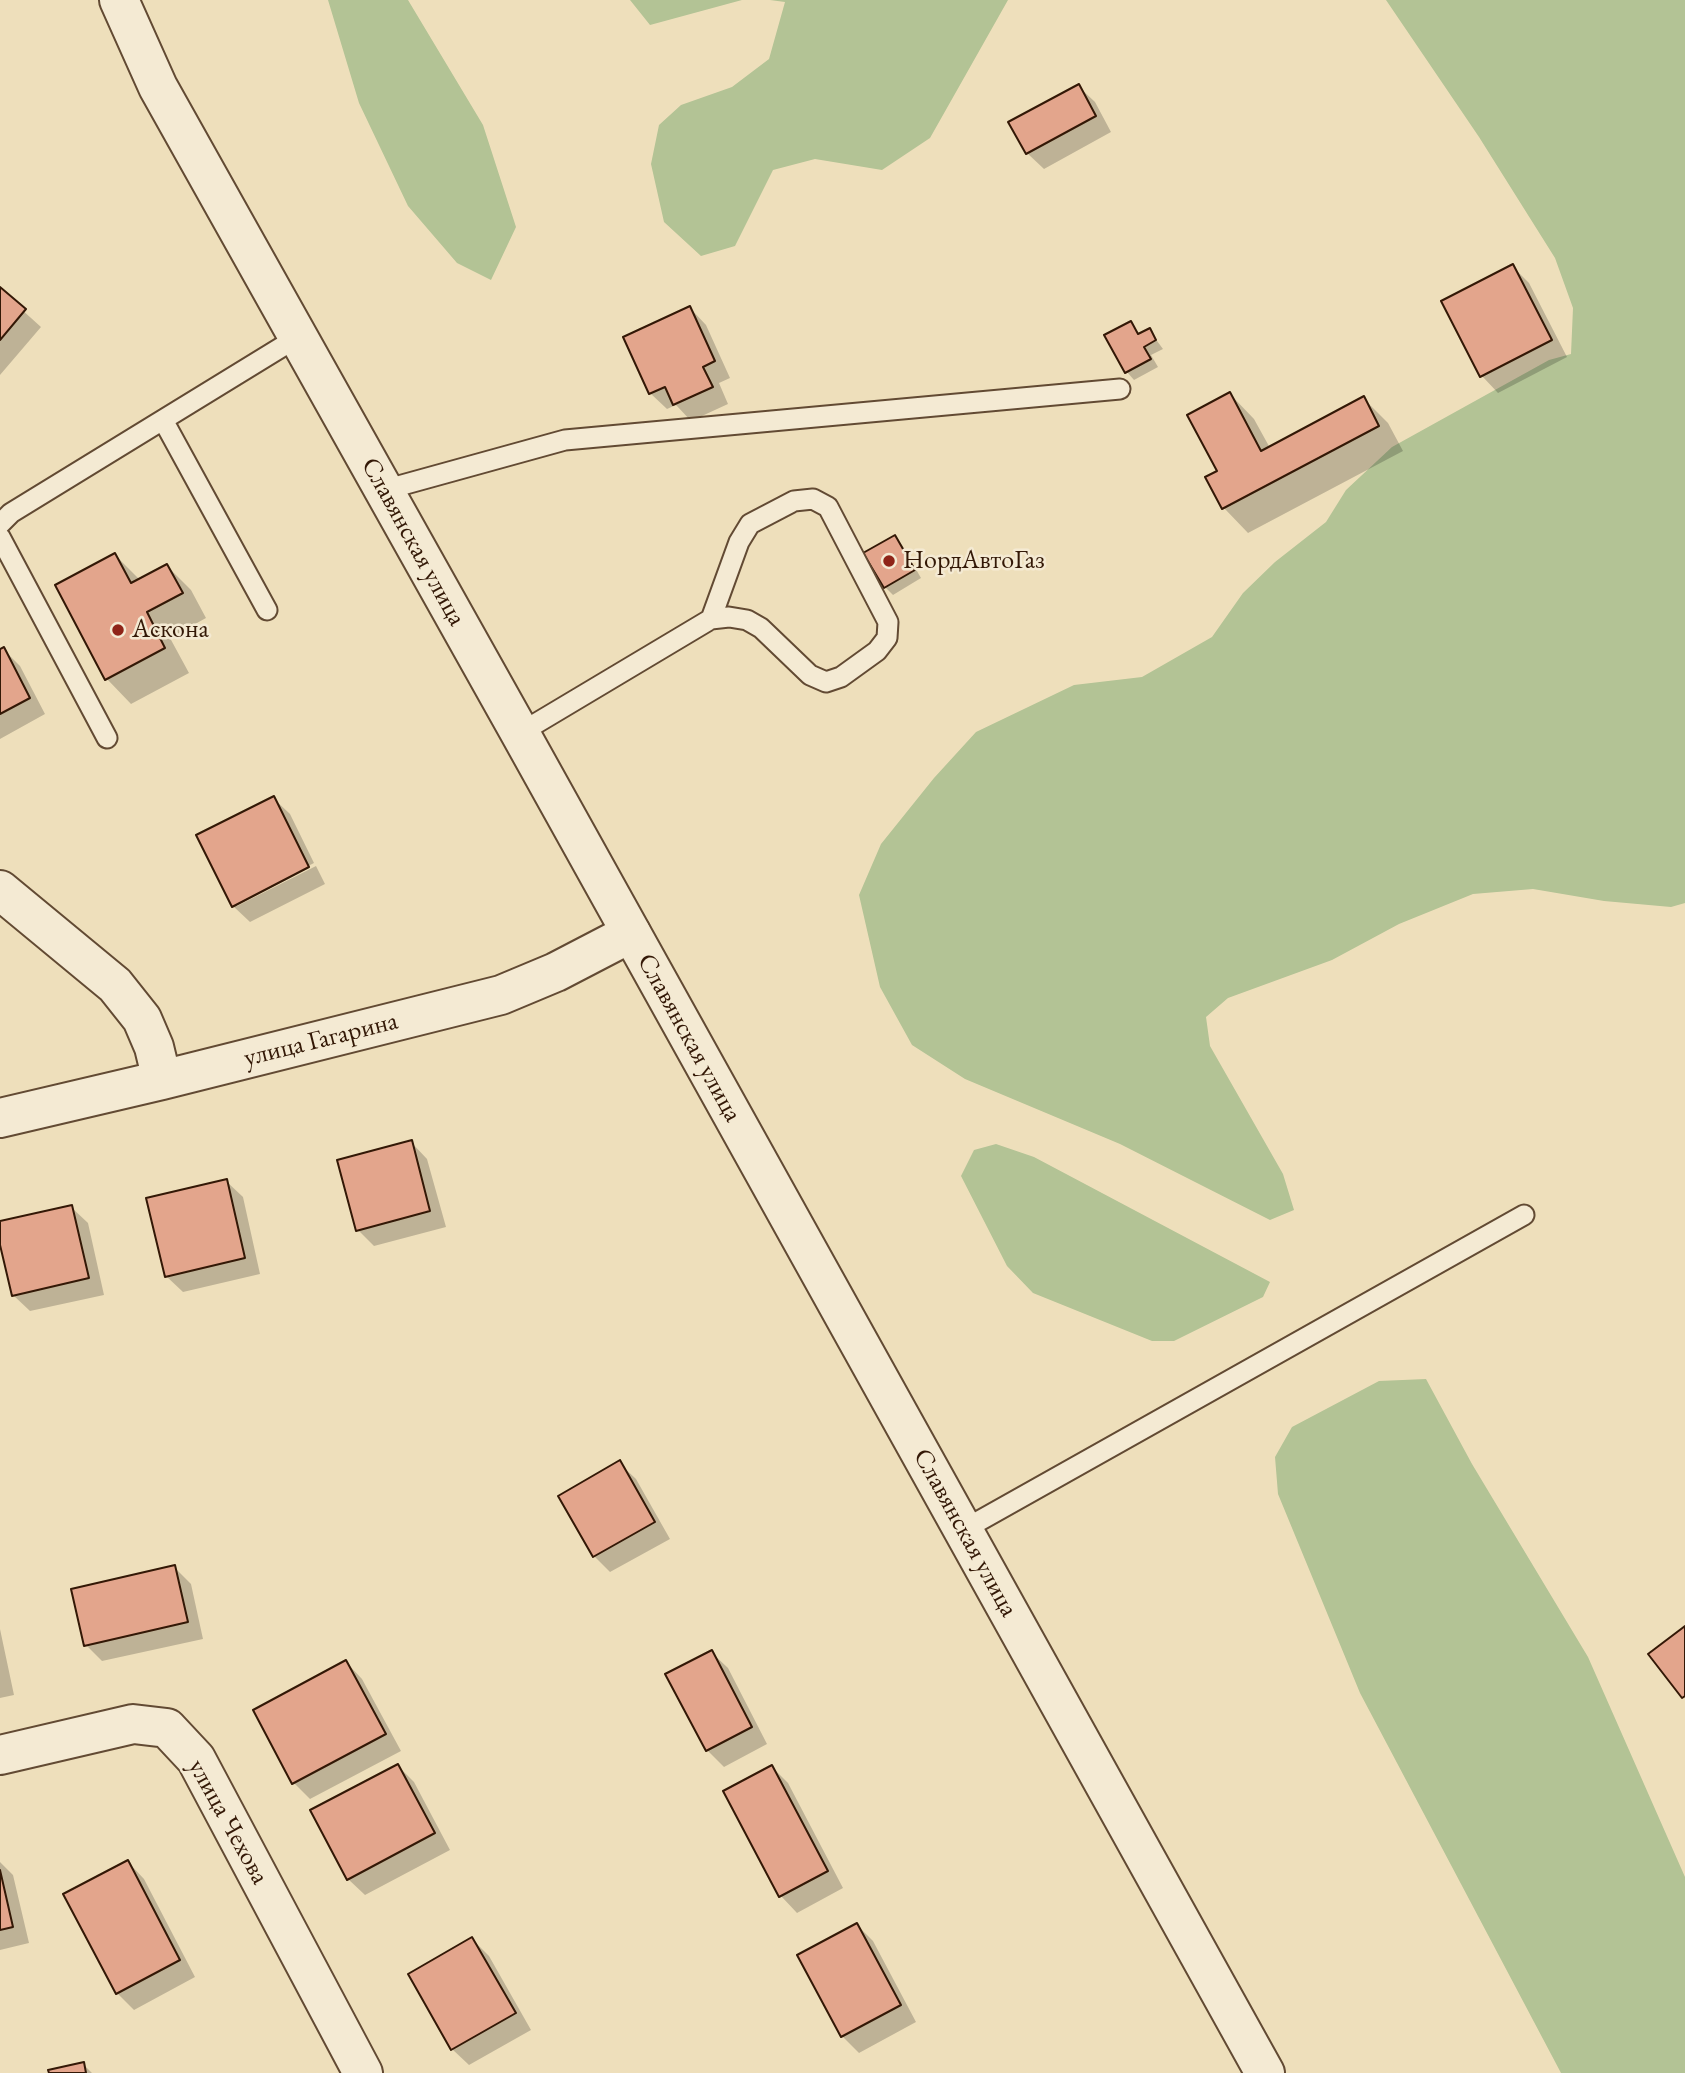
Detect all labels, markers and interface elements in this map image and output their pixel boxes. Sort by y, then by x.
street label: Славянская улица [354,452,472,632]
place label: НордАвтоГаз [903,545,1045,577]
marker: НордАвтоГаз [881,553,897,569]
place label: Аскона [132,614,209,646]
marker: Аскона [110,622,126,638]
street label: Славянская улица [630,948,748,1128]
street label: улица Гагарина [241,1006,401,1074]
street label: Славянская улица [906,1443,1024,1623]
street label: улица Чехова [181,1754,275,1890]

